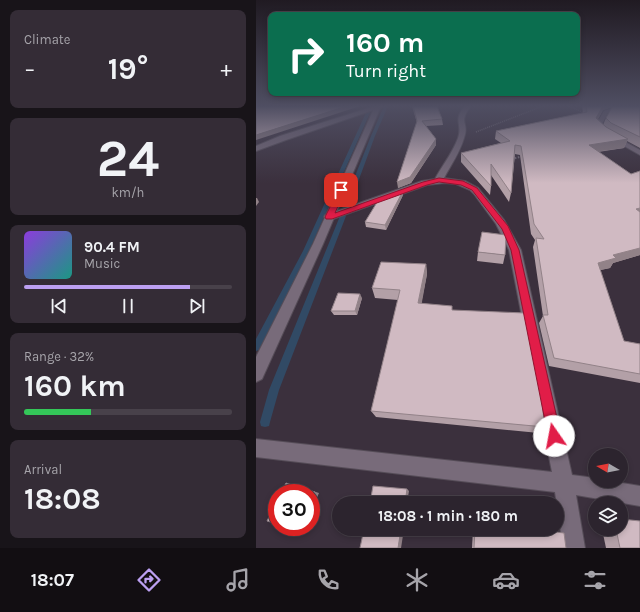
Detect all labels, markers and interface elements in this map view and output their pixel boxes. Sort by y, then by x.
text: 160 m [346,26,424,59]
icon: right [280,28,332,80]
text: Climate [24,32,70,47]
text: 19° [108,51,148,87]
text: − [24,56,36,82]
text: + [220,56,232,82]
text: Turn right [346,60,426,82]
text: 24 [97,128,159,189]
pin [324,173,358,207]
icon: arrive [330,179,352,201]
text: km/h [112,185,144,200]
text: 90.4 FM [84,238,140,256]
text: Music [84,256,120,271]
icon: previous [48,295,70,317]
icon: pause [117,295,139,317]
icon: next [186,295,208,317]
text: Range · 32% [24,349,94,364]
text: 160 km [24,368,126,404]
position arrow [533,415,575,457]
north arrow [588,448,628,488]
map controls [588,448,628,536]
text: Arrival [24,462,62,477]
text: 18:08 [24,481,101,517]
speed limit sign: 30 [268,484,320,536]
button: layers [588,496,628,536]
text: 18:08 · 1 min · 180 m [378,507,518,525]
icon: directions [135,566,163,594]
icon: music [224,566,252,594]
icon: phone [314,566,342,594]
icon: climate [403,566,431,594]
icon: car [492,566,520,594]
icon: filters [581,566,609,594]
text: 18:07 [31,569,74,591]

